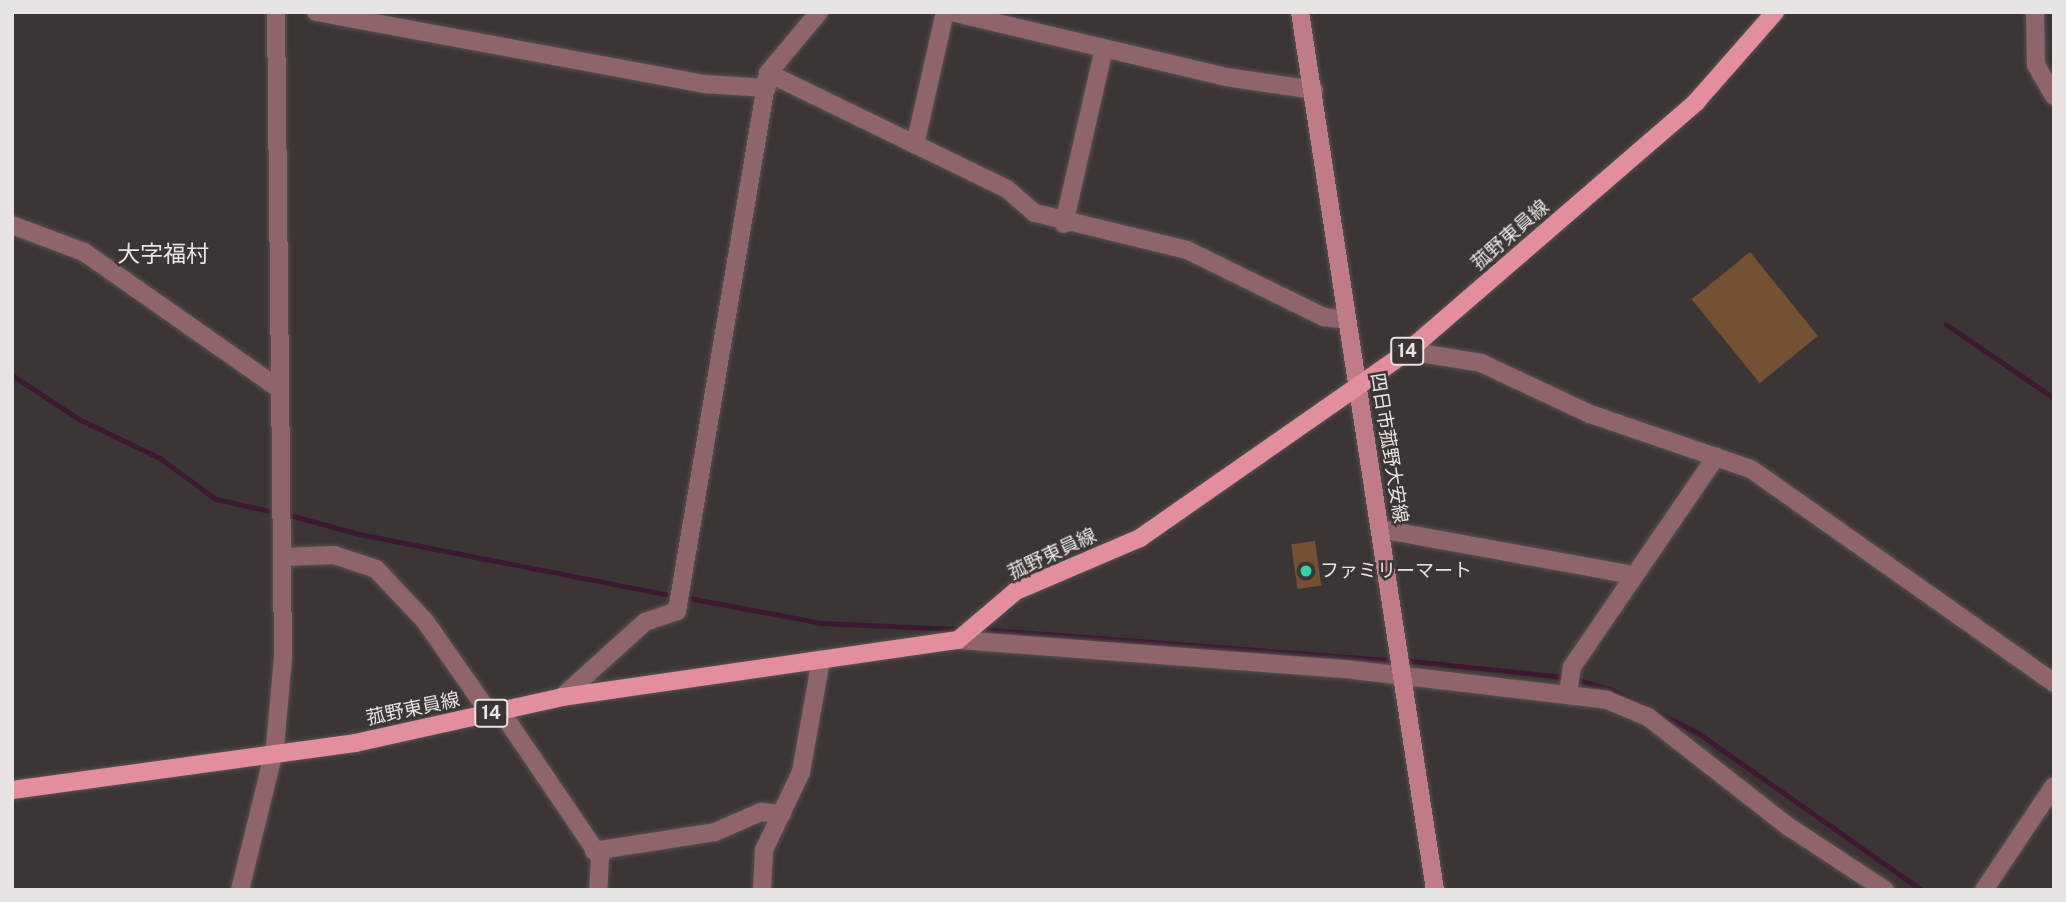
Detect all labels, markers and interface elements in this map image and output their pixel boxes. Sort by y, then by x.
street label: 菰野東員線 [1467,195,1553,275]
district label: 大字福村 [117,240,209,268]
road number: 14 [1390,337,1424,366]
street label: 四日市菰野大安線 [1366,371,1412,525]
street label: 菰野東員線 [1004,524,1100,584]
place label: ファミリーマート [1320,560,1472,582]
marker: ファミリーマート [1298,563,1314,579]
street label: 菰野東員線 [364,688,462,730]
road number: 14 [474,698,508,728]

